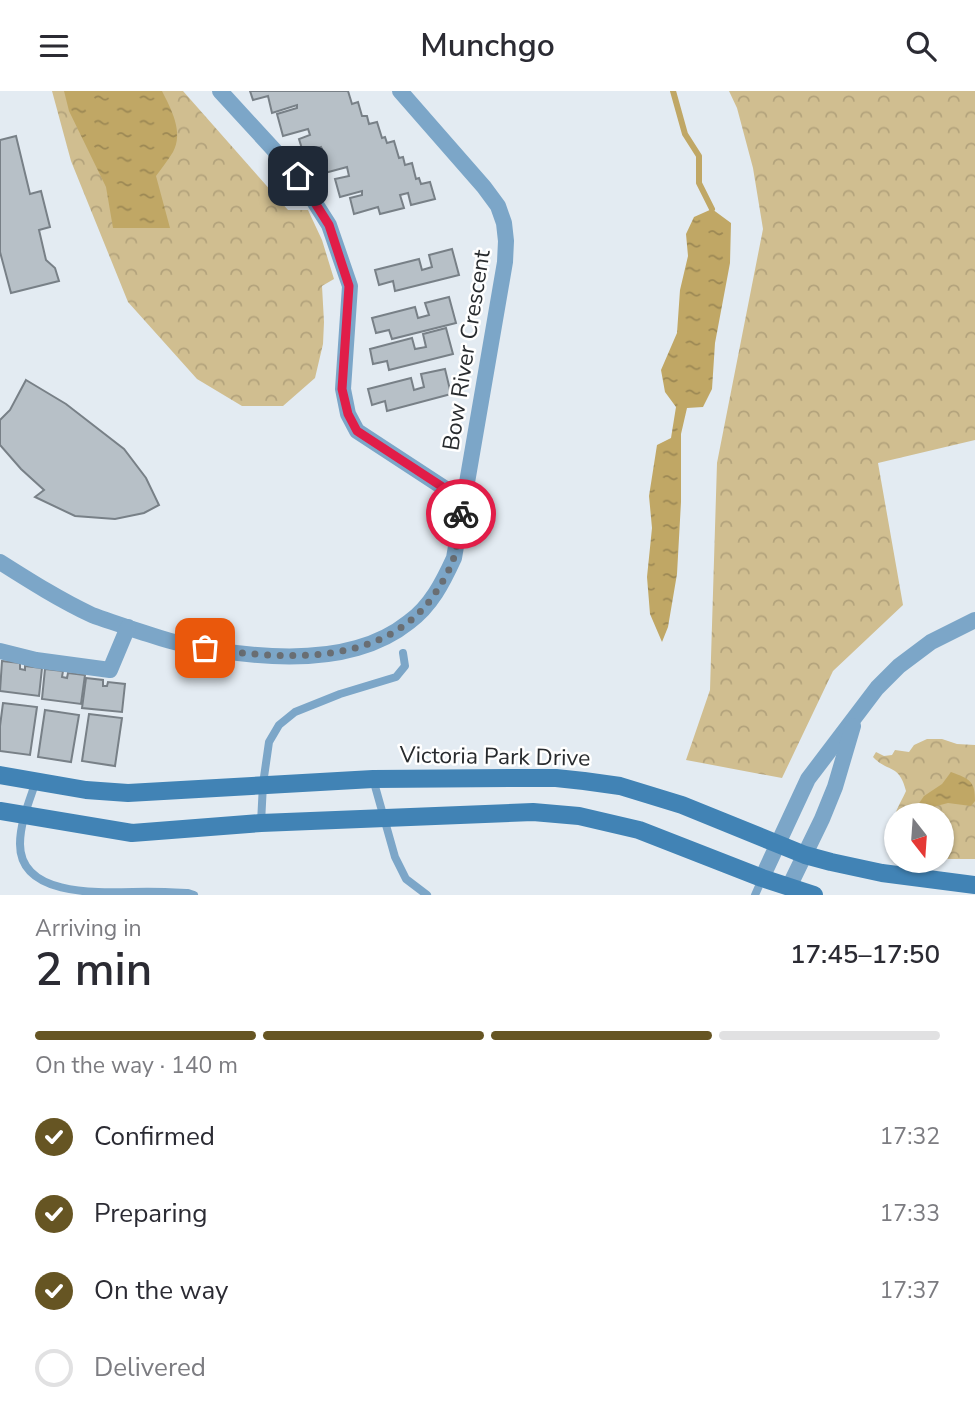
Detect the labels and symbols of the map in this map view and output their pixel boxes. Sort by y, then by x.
pin [268,146,328,206]
street label: Bow River Crescent [435,247,498,453]
courier [426,479,496,549]
pin [175,618,235,678]
street label: Victoria Park Drive [398,739,591,774]
north arrow [884,803,954,873]

